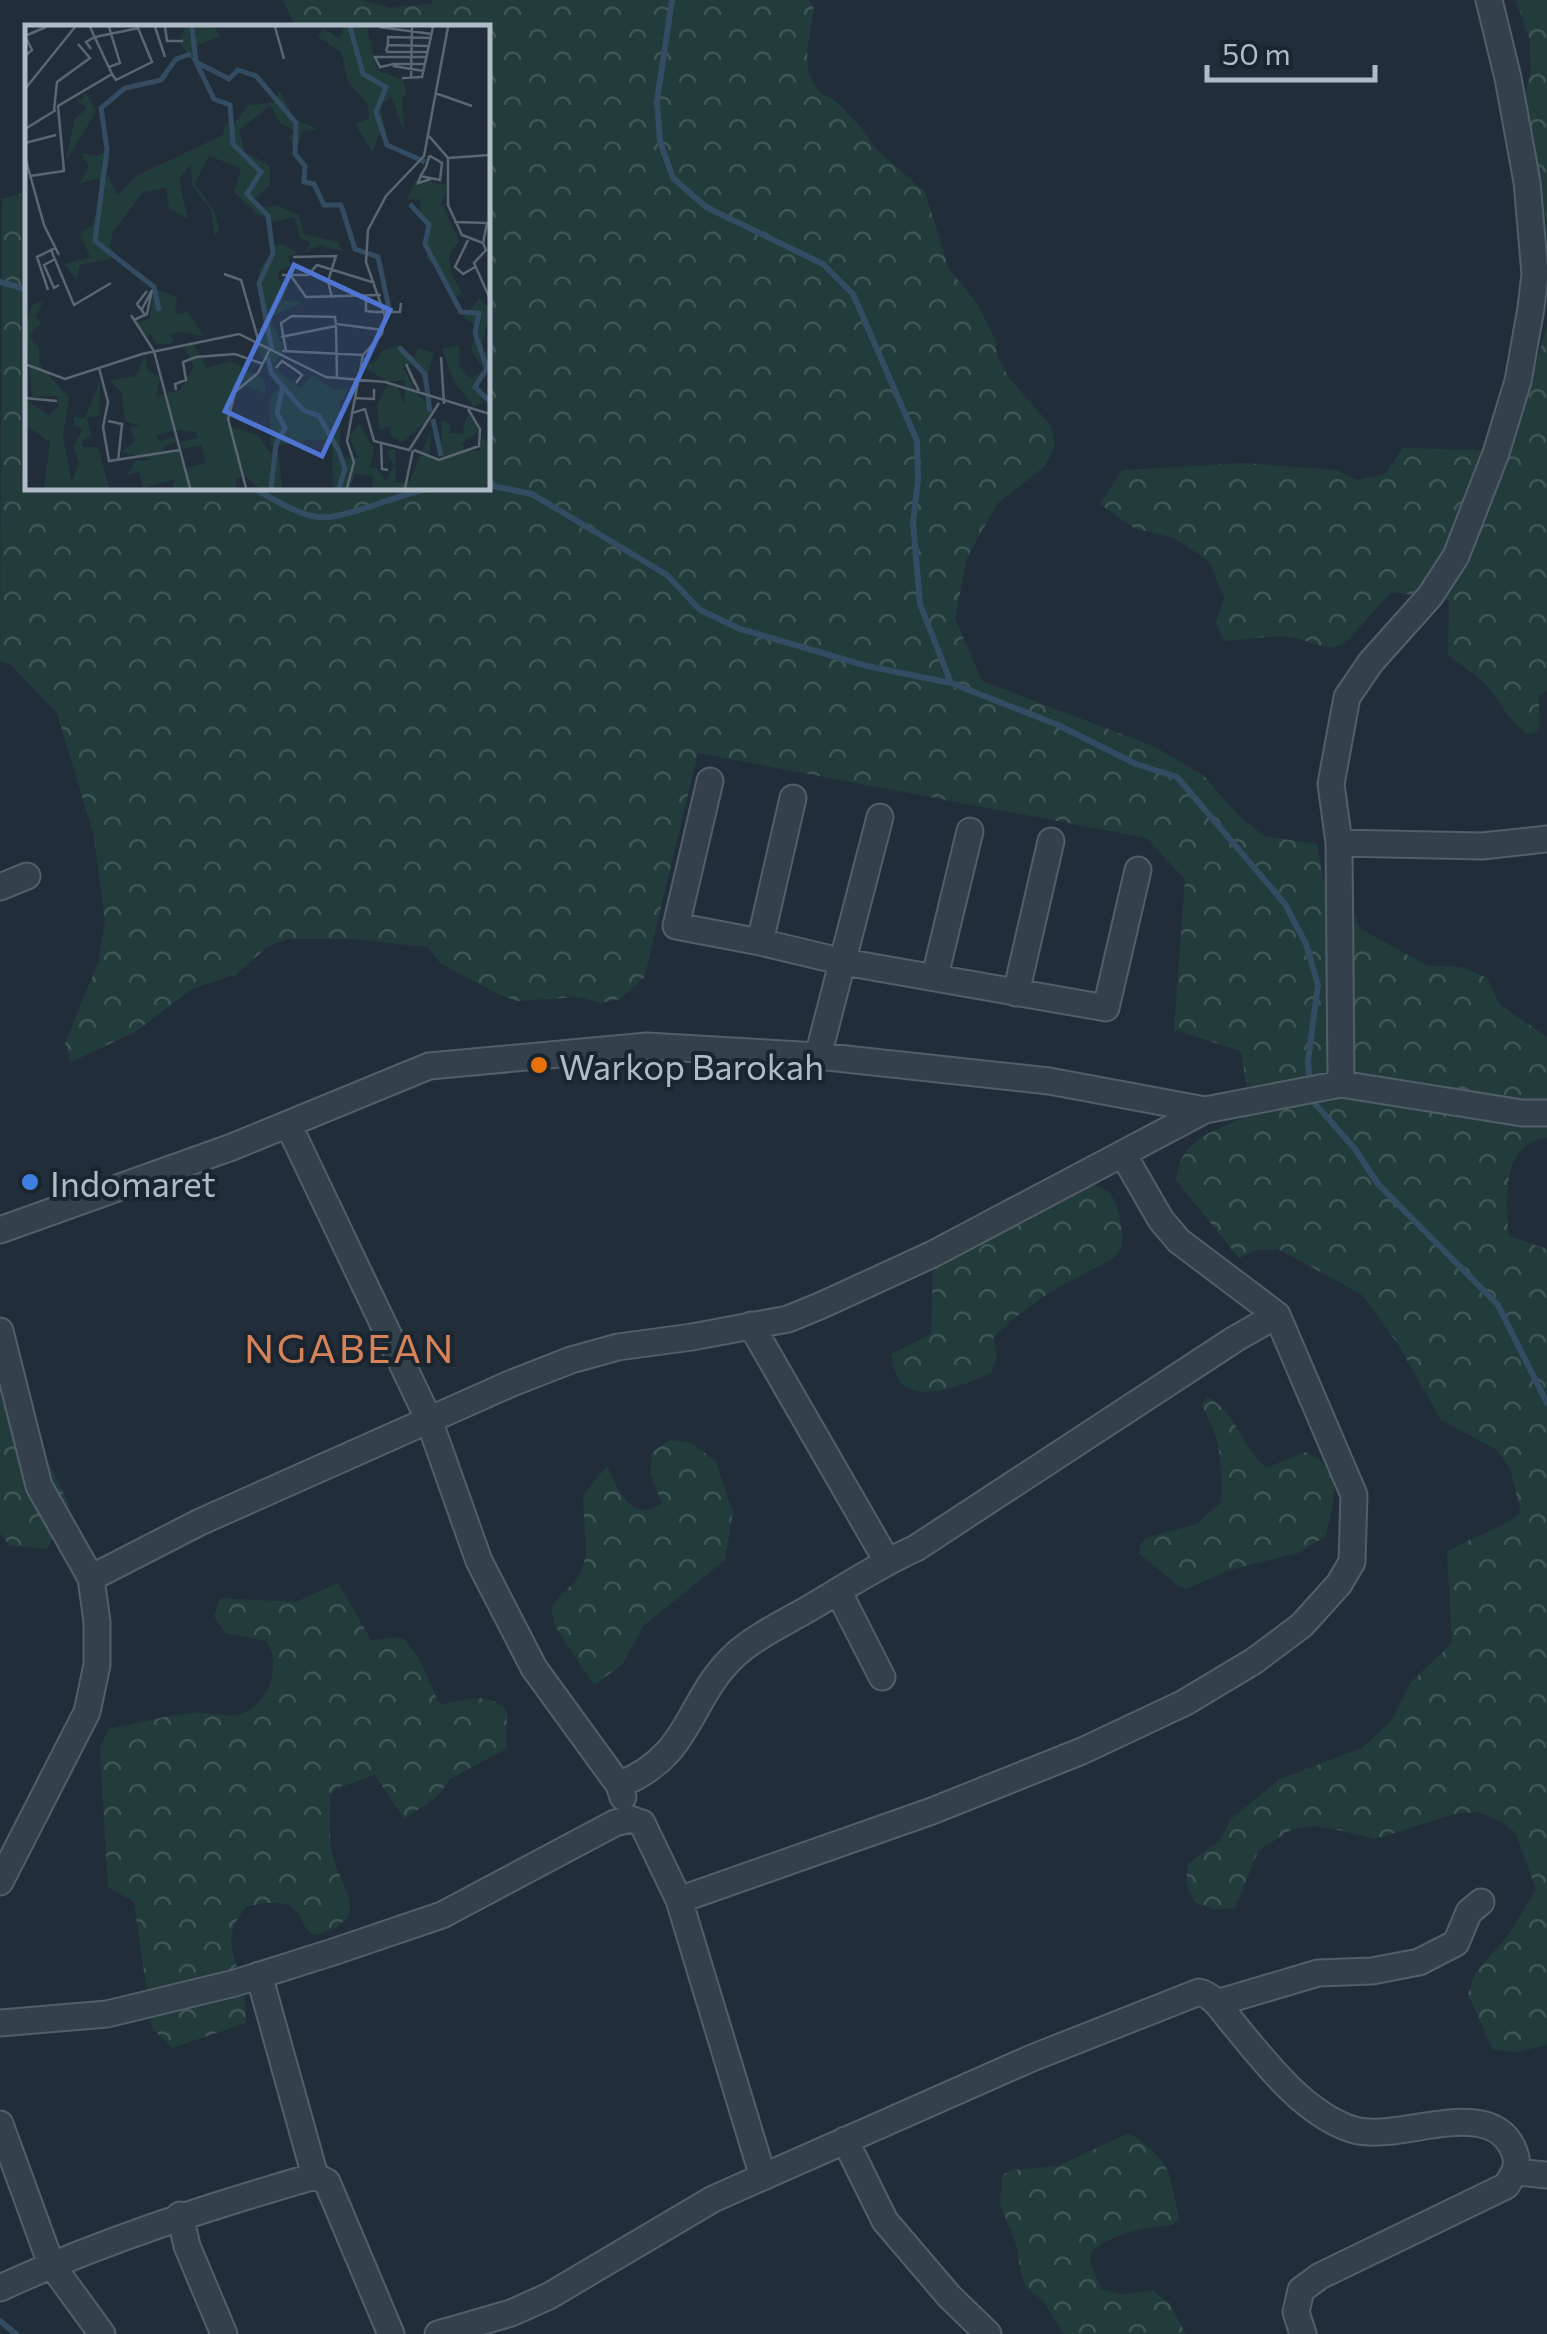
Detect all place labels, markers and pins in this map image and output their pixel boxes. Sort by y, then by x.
place label: Warkop Barokah [559,1044,824,1087]
marker: Warkop Barokah [528,1054,550,1076]
place label: Indomaret [50,1161,216,1204]
marker: Indomaret [19,1171,41,1193]

